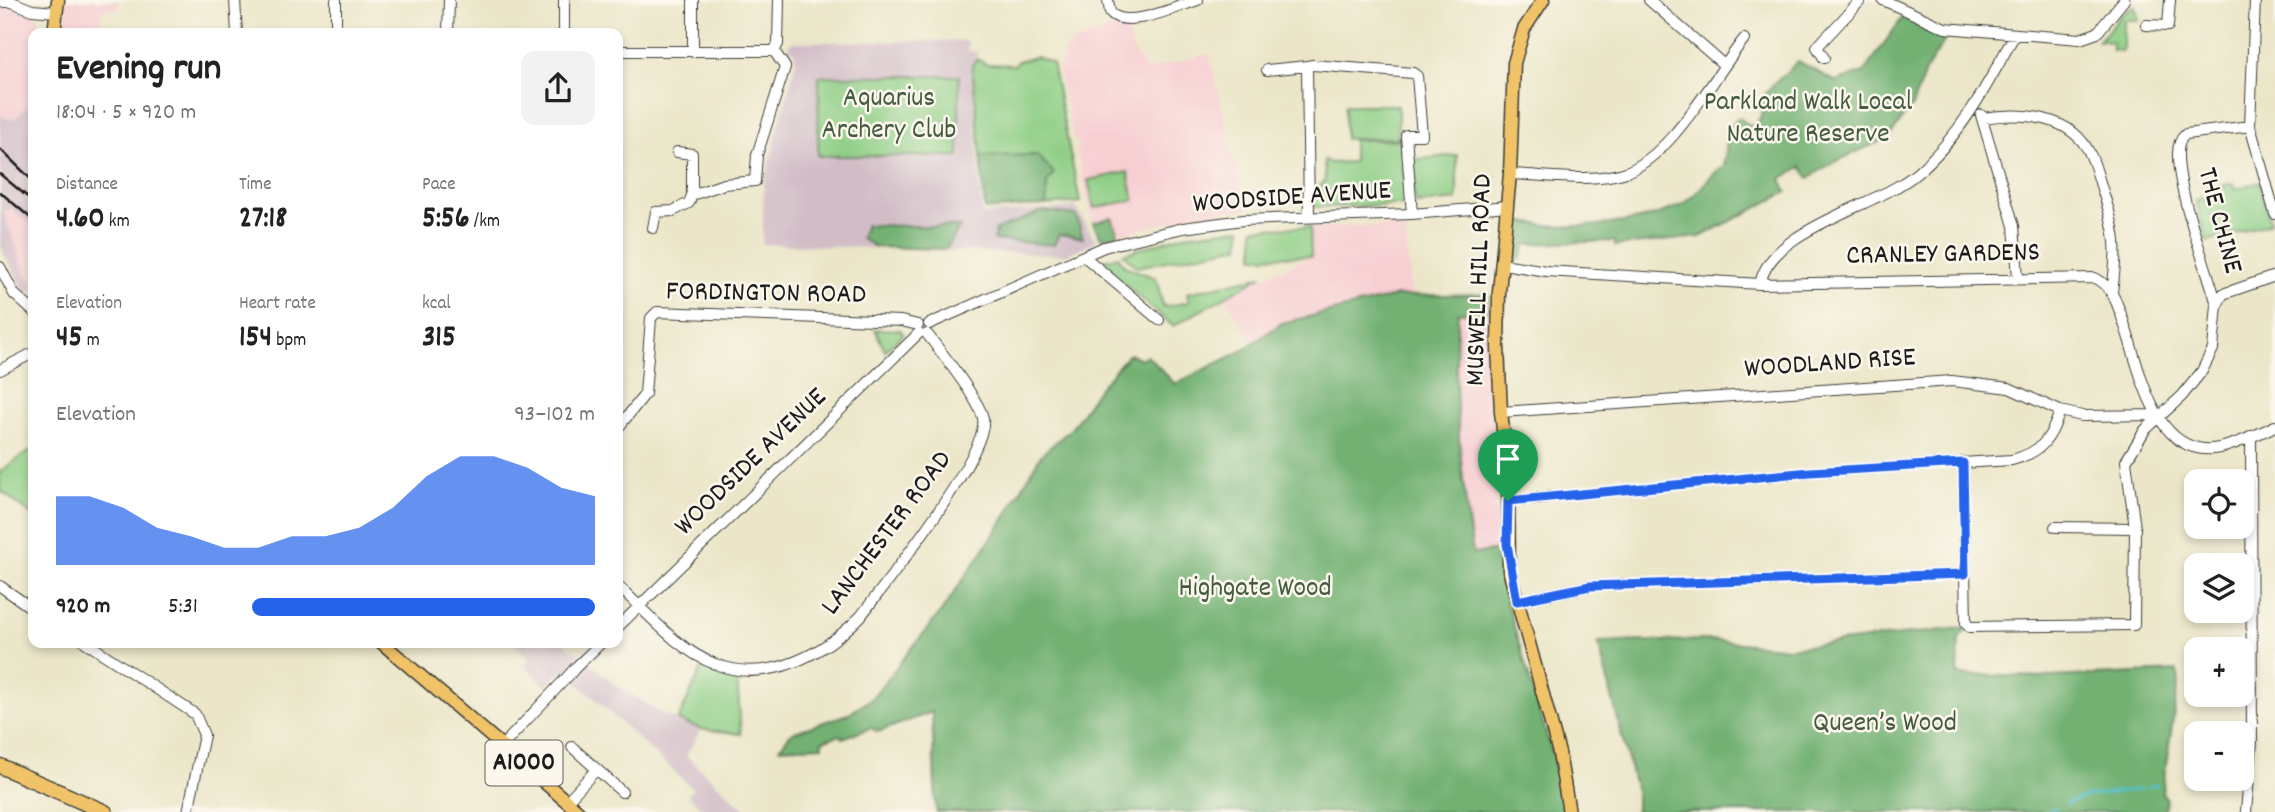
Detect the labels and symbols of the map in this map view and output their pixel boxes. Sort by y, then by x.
park label: Aquarius Archery Club [822,80,956,152]
park label: Parkland Walk Local Nature Reserve [1704,84,1913,156]
street label: THE CHINE [2185,164,2251,279]
street label: WOODSIDE AVENUE [1191,172,1393,226]
street label: MUSWELL HILL ROAD [1457,173,1505,387]
street label: CRANLEY GARDENS [1846,234,2040,278]
street label: FORDINGTON ROAD [666,273,866,317]
street label: WOODLAND RISE [1743,339,1917,391]
street label: WOODSIDE AVENUE [667,379,838,546]
pin [1478,429,1538,501]
street label: LANCHESTER ROAD [813,443,963,625]
park label: Highgate Wood [1178,570,1332,610]
park label: Queen’s Wood [1813,705,1957,745]
road number: A1000 [486,740,562,786]

